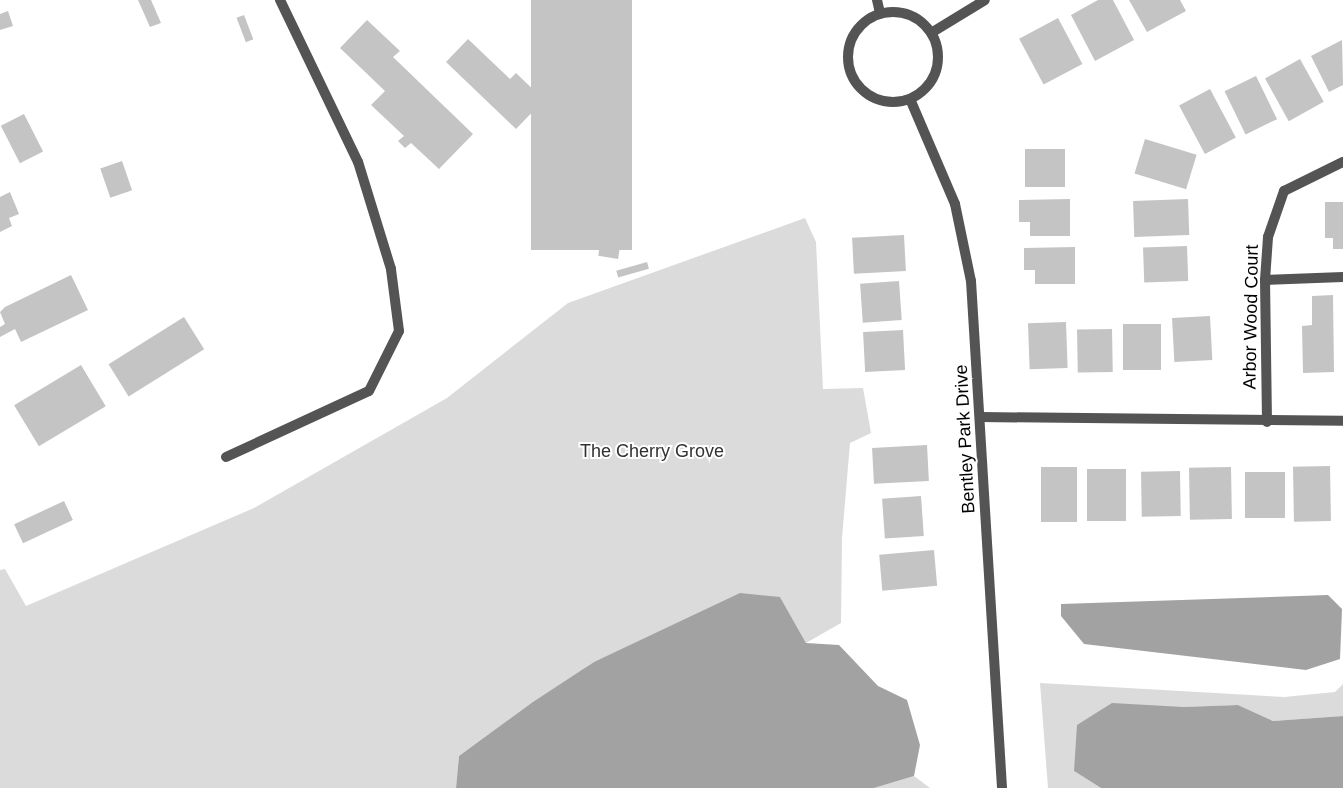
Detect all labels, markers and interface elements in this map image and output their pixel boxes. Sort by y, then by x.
street label: Arbor Wood Court [1239,244,1263,390]
street label: Bentley Park Drive [950,364,980,514]
park label: The Cherry Grove [580,440,724,462]

